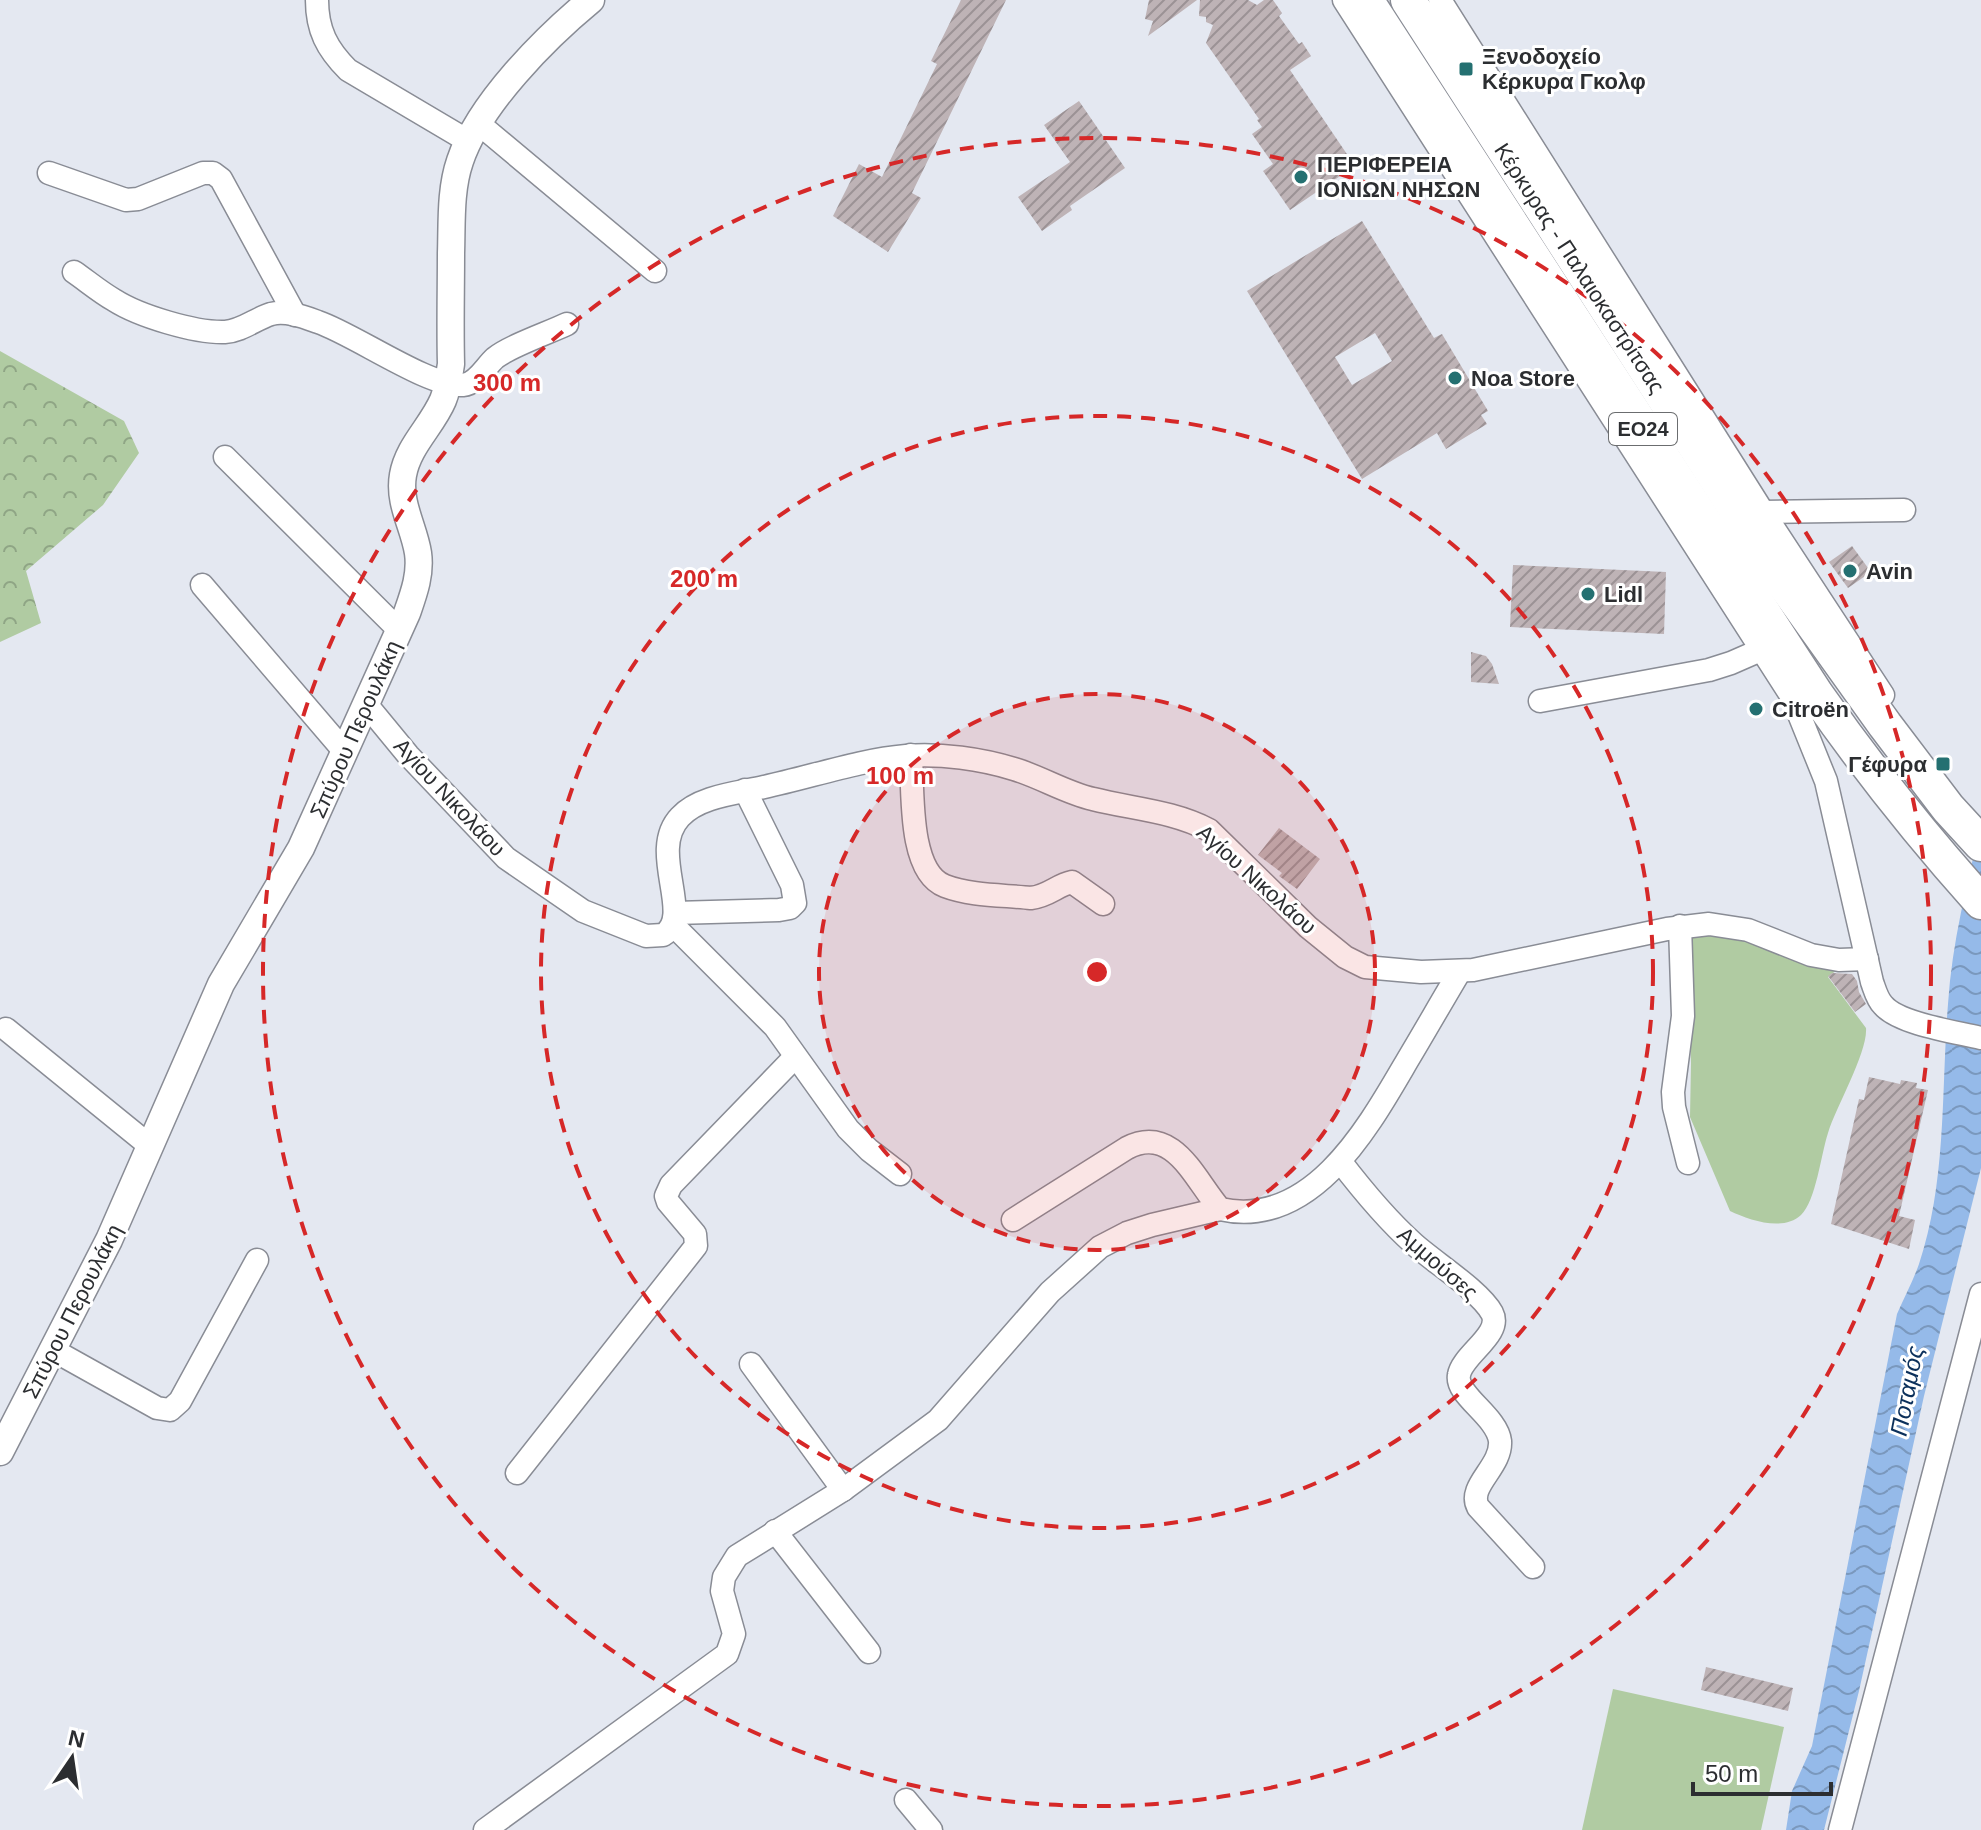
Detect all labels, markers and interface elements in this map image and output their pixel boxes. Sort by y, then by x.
place label: Ξενοδοχείο Κέρκυρα Γκολφ [1482,44,1646,94]
marker: Ξενοδοχείο Κέρκυρα Γκολφ [1457,60,1475,78]
street label: Κέρκυρας - Παλαιοκαστρίτσας [1489,139,1670,398]
place label: ΠΕΡΙΦΕΡΕΙΑ ΙΟΝΙΩΝ ΝΗΣΩΝ [1317,152,1480,202]
marker: ΠΕΡΙΦΕΡΕΙΑ ΙΟΝΙΩΝ ΝΗΣΩΝ [1292,168,1310,186]
place label: Noa Store [1471,366,1575,391]
text: 300 m [473,369,541,396]
marker: Noa Store [1446,369,1464,387]
road number: ΕΟ24 [1609,413,1677,445]
place label: Avin [1866,559,1913,584]
marker: Avin [1841,562,1859,580]
text: 200 m [670,565,738,592]
place label: Lidl [1604,582,1643,607]
marker: Lidl [1579,585,1597,603]
street label: Σπύρου Περουλάκη [305,637,406,822]
place label: Citroën [1772,697,1849,722]
marker: Citroën [1747,700,1765,718]
street label: Αγίου Νικολάου [389,733,510,861]
place label: Γέφυρα [1848,752,1927,777]
marker: Γέφυρα [1934,755,1952,773]
text: 100 m [866,762,934,789]
street label: Αγίου Νικολάου [1192,819,1321,939]
centre of rings [1083,958,1111,986]
street label: Σπύρου Περουλάκη [18,1220,127,1402]
street label: Αμμούσες [1392,1222,1483,1305]
water label: Ποταμός [1885,1343,1928,1438]
north arrow [32,1718,112,1798]
text: N [66,1725,87,1753]
scale bar [1693,1746,1831,1796]
text: 50 m [1705,1760,1758,1787]

